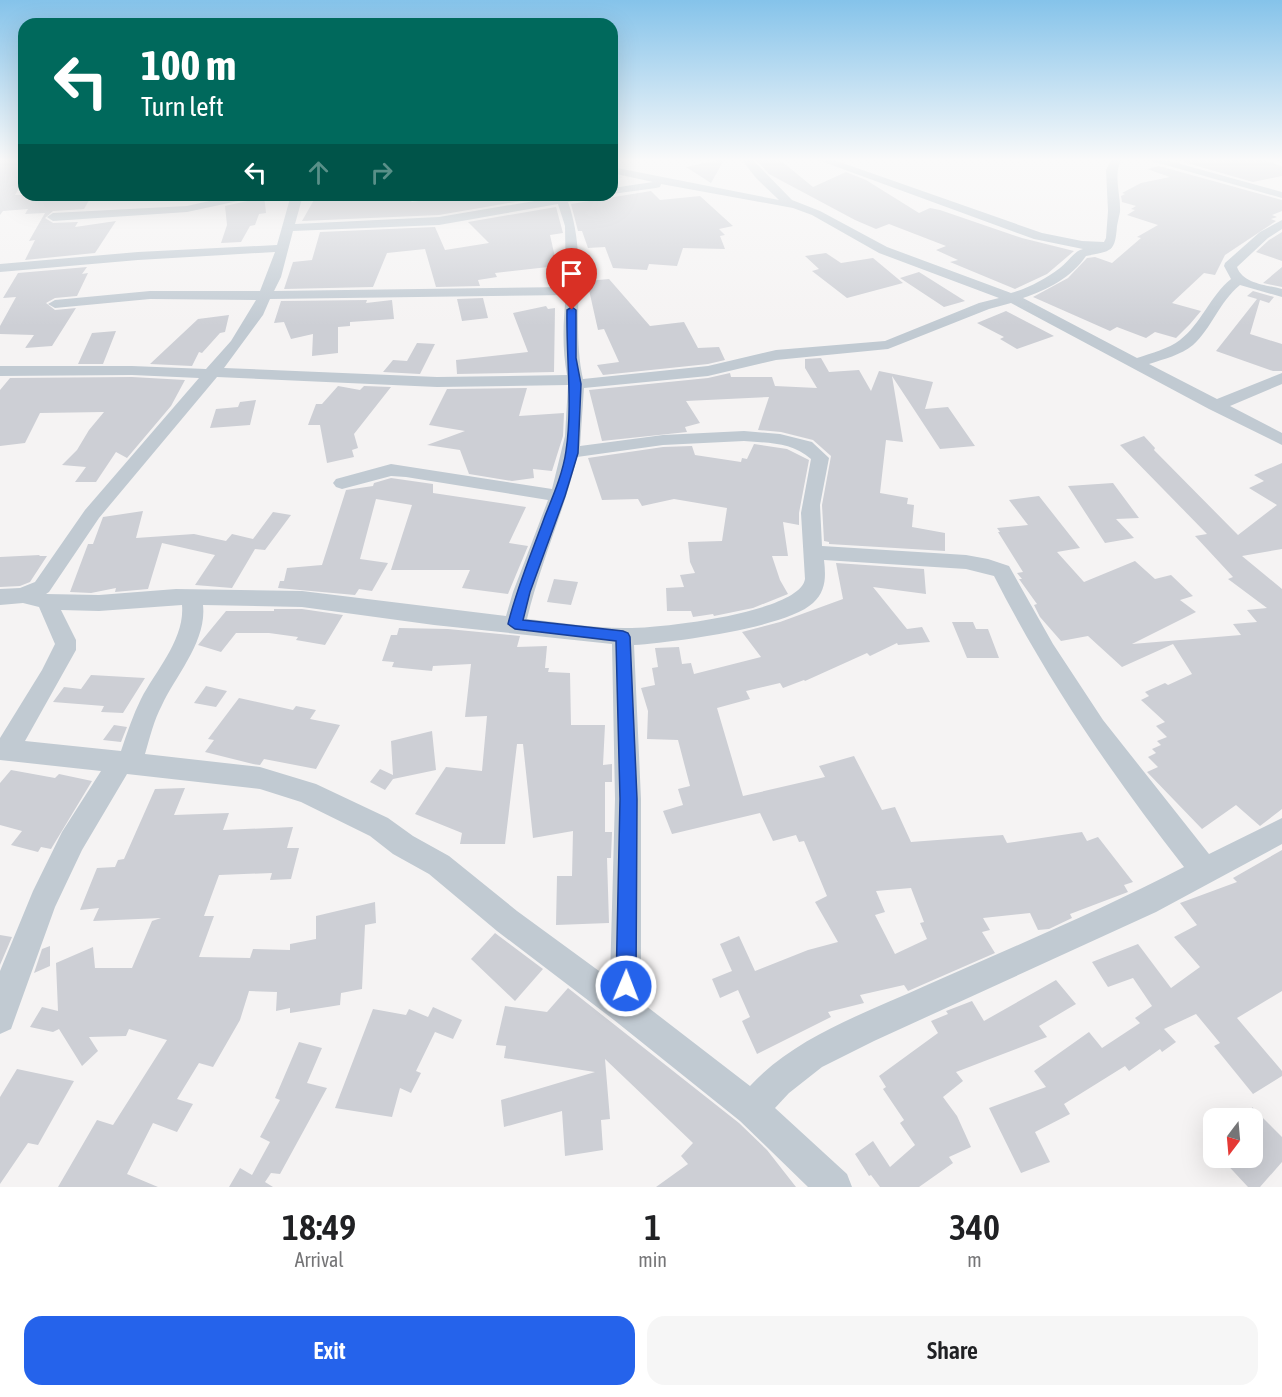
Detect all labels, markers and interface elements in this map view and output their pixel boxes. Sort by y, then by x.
text: 100 m [141,41,236,89]
icon: left [42,42,120,120]
text: Turn left [141,91,224,122]
icon: left [239,156,272,189]
icon: ahead [302,156,335,189]
icon: right [365,156,398,189]
pin [546,248,597,310]
icon: arrive [555,257,588,290]
position arrow [594,954,658,1018]
north arrow [1203,1108,1263,1168]
map controls [1203,1108,1263,1168]
text: 18:49 [282,1206,356,1248]
text: 1 [644,1206,661,1248]
text: 340 [949,1206,1000,1248]
text: Arrival [295,1248,344,1271]
text: min [638,1248,667,1271]
text: m [967,1248,982,1271]
button: Exit [24,1316,635,1385]
button: Share [647,1316,1258,1385]

